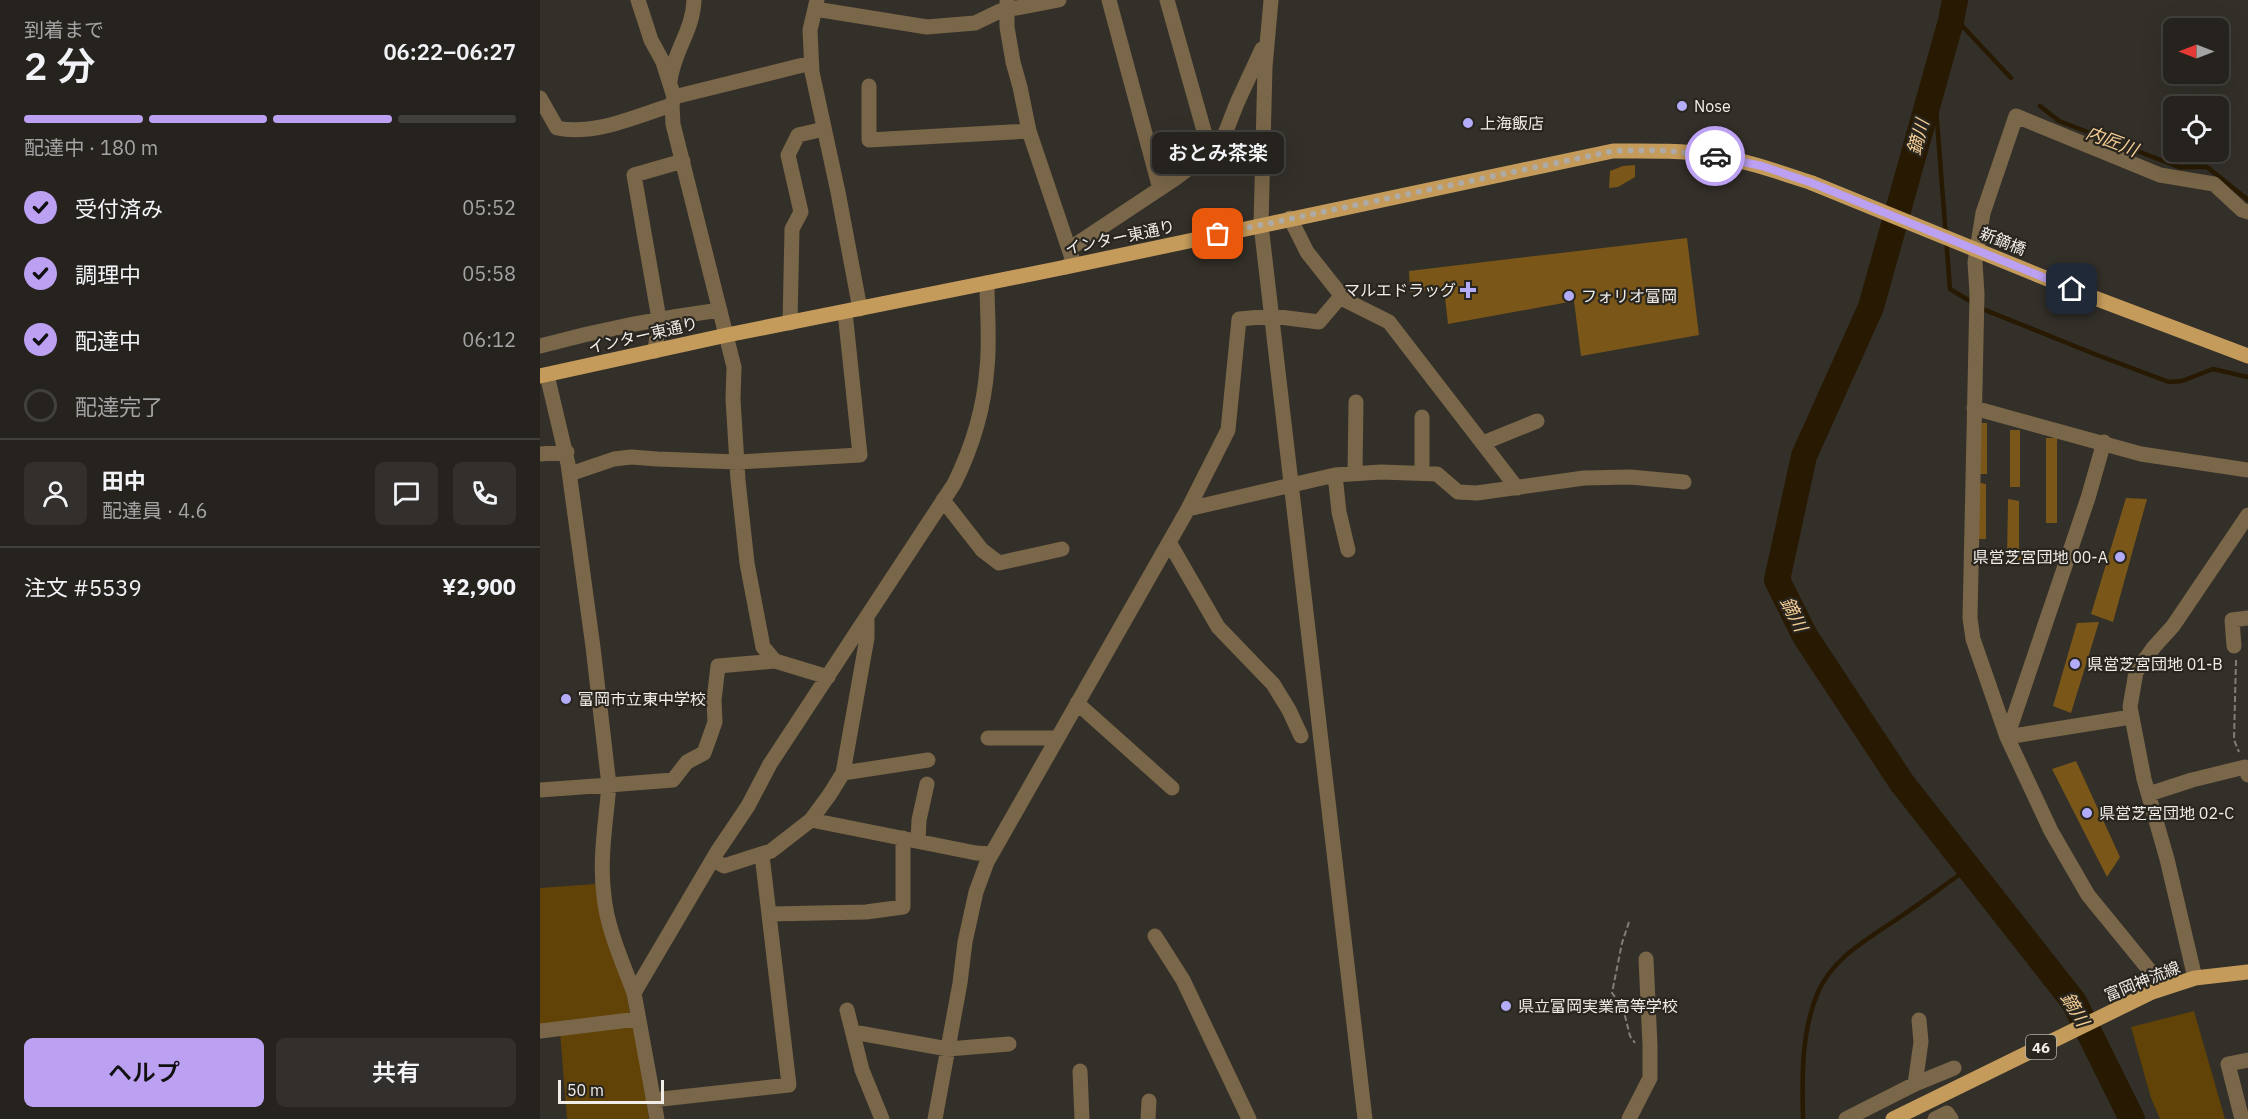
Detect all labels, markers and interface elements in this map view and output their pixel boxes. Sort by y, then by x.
text: 到着まで [24,16,104,43]
north arrow [2163,18,2229,84]
map controls [2163,18,2229,162]
text: 06:22–06:27 [383,37,516,66]
text: 2 分 [24,40,96,91]
place label: Nose [1694,96,1731,116]
button: locate [2163,96,2229,162]
marker: Nose [1675,99,1689,113]
place label: 上海飯店 [1480,113,1544,133]
water label: 鏑川 [1902,115,1934,157]
marker: 上海飯店 [1461,116,1475,130]
water label: 内匠川 [2083,121,2143,162]
courier [1685,126,1745,186]
callout: おとみ茶楽 [1152,132,1284,174]
text: 配達中 · 180 m [24,134,158,161]
text: おとみ茶楽 [1168,139,1268,166]
icon: car [1699,140,1732,173]
icon: check [24,191,57,224]
text: 受付済み [75,194,163,223]
text: 05:52 [462,194,516,221]
pin [1192,208,1243,259]
street label: インター東通り [1063,216,1177,258]
icon: bag [1201,217,1234,250]
street label: 新鏑橋 [1977,223,2029,259]
icon: check [24,257,57,290]
text: 調理中 [75,260,141,289]
text: 05:58 [462,260,516,287]
pin [2046,263,2097,314]
icon: home [2055,272,2088,305]
place label: マルエドラッグ [1344,280,1456,300]
marker: マルエドラッグ [1461,283,1475,297]
place label: フォリオ富岡 [1581,286,1677,306]
marker: フォリオ富岡 [1562,289,1576,303]
street label: インター東通り [586,313,700,357]
icon: check [24,323,57,356]
text: 配達中 [75,326,141,355]
text: 06:12 [462,326,516,353]
text: 配達完了 [75,392,163,421]
button: person [24,462,87,525]
button: chat [375,462,438,525]
button: phone [453,462,516,525]
text: 田中 [102,466,146,495]
text: 配達員 · 4.6 [102,497,207,524]
place label: 県営芝宮団地 00-A [1972,547,2108,567]
marker: 県営芝宮団地 00-A [2113,550,2127,564]
text: ¥2,900 [442,572,516,601]
text: 注文 #5539 [24,573,142,602]
water label: 鏑川 [1776,593,1813,637]
place label: 県営芝宮団地 01-B [2087,654,2223,674]
marker: 県営芝宮団地 01-B [2068,657,2082,671]
place label: 富岡市立東中学校 [578,689,706,709]
marker: 富岡市立東中学校 [559,692,573,706]
place label: 県営芝宮団地 02-C [2099,803,2234,823]
marker: 県営芝宮団地 02-C [2080,806,2094,820]
street label: 富岡神流線 [2101,957,2183,1005]
water label: 鏑川 [2056,988,2095,1032]
place label: 県立富岡実業高等学校 [1518,996,1678,1016]
marker: 県立富岡実業高等学校 [1499,999,1513,1013]
road number: 46 [2026,1035,2056,1059]
button: ヘルプ [24,1038,264,1107]
button: 共有 [276,1038,516,1107]
scale bar [558,1077,664,1104]
text: 50 m [567,1080,604,1100]

